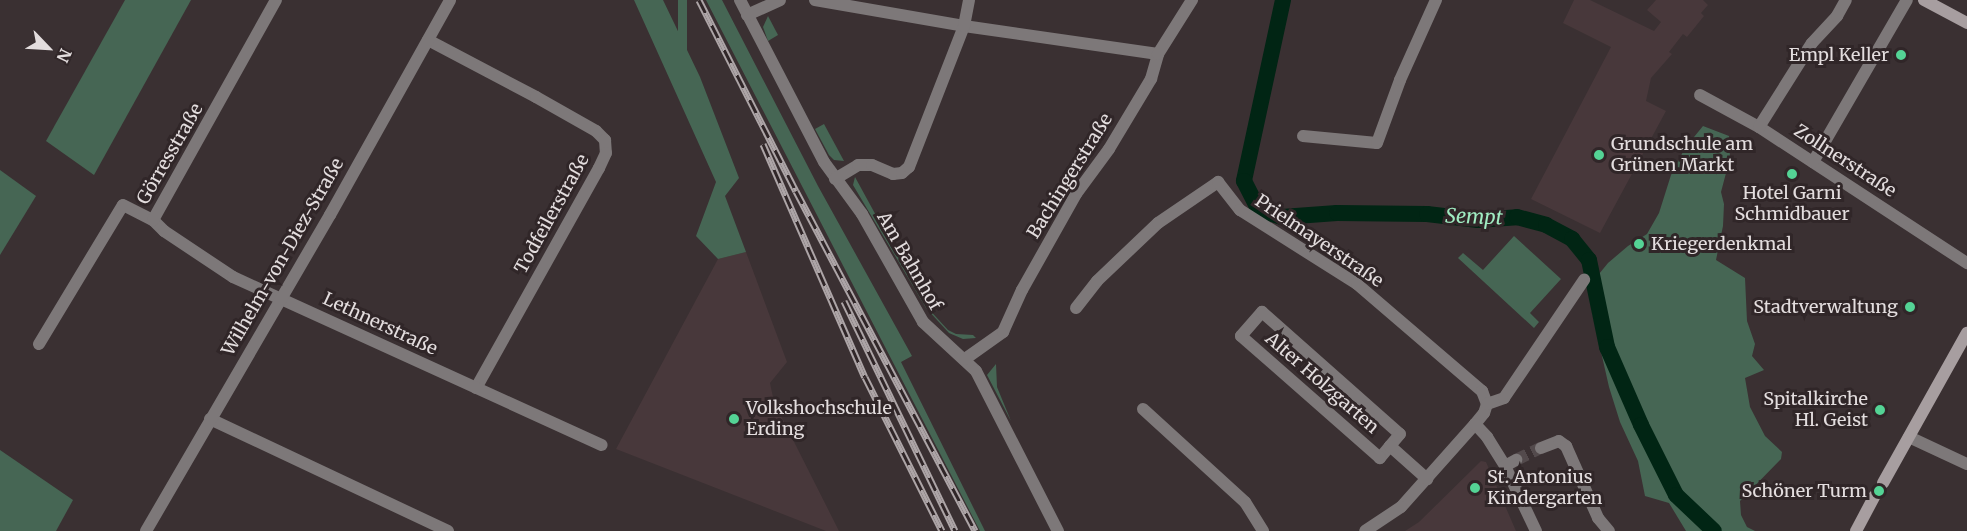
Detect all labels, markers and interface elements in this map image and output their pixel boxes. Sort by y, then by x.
north arrow [18,18,78,78]
place label: Empl Keller [1789,44,1889,66]
text: N [53,46,76,66]
marker: Empl Keller [1894,48,1908,62]
street label: Görresstraße [132,100,208,208]
street label: Bachingerstraße [1023,109,1117,243]
street label: Zollnerstraße [1790,120,1900,202]
place label: Grundschule am Grünen Markt [1611,134,1753,176]
marker: Grundschule am Grünen Markt [1592,148,1606,162]
street label: Todfeilerstraße [510,151,594,277]
street label: Wilhelm-von-Diez-Straße [218,154,348,360]
marker: Hotel Garni Schmidbauer [1785,167,1799,181]
place label: Hotel Garni Schmidbauer [1734,183,1850,226]
street label: Prielmayerstraße [1251,190,1387,292]
water label: Sempt [1445,203,1503,229]
street label: Am Bahnhof [872,208,946,314]
place label: Kriegerdenkmal [1651,233,1792,255]
marker: Kriegerdenkmal [1632,237,1646,251]
street label: Lethnerstraße [319,288,441,360]
place label: Stadtverwaltung [1753,296,1898,318]
marker: Stadtverwaltung [1903,300,1917,314]
street label: Alter Holzgarten [1261,328,1383,438]
place label: Spitalkirche Hl. Geist [1763,389,1868,432]
place label: Volkshochschule Erding [746,398,892,440]
marker: Spitalkirche Hl. Geist [1873,403,1887,417]
marker: Volkshochschule Erding [727,412,741,426]
place label: St. Antonius Kindergarten [1487,467,1602,510]
place label: Schöner Turm [1742,480,1867,502]
marker: St. Antonius Kindergarten [1468,481,1482,495]
marker: Schöner Turm [1872,484,1886,498]

